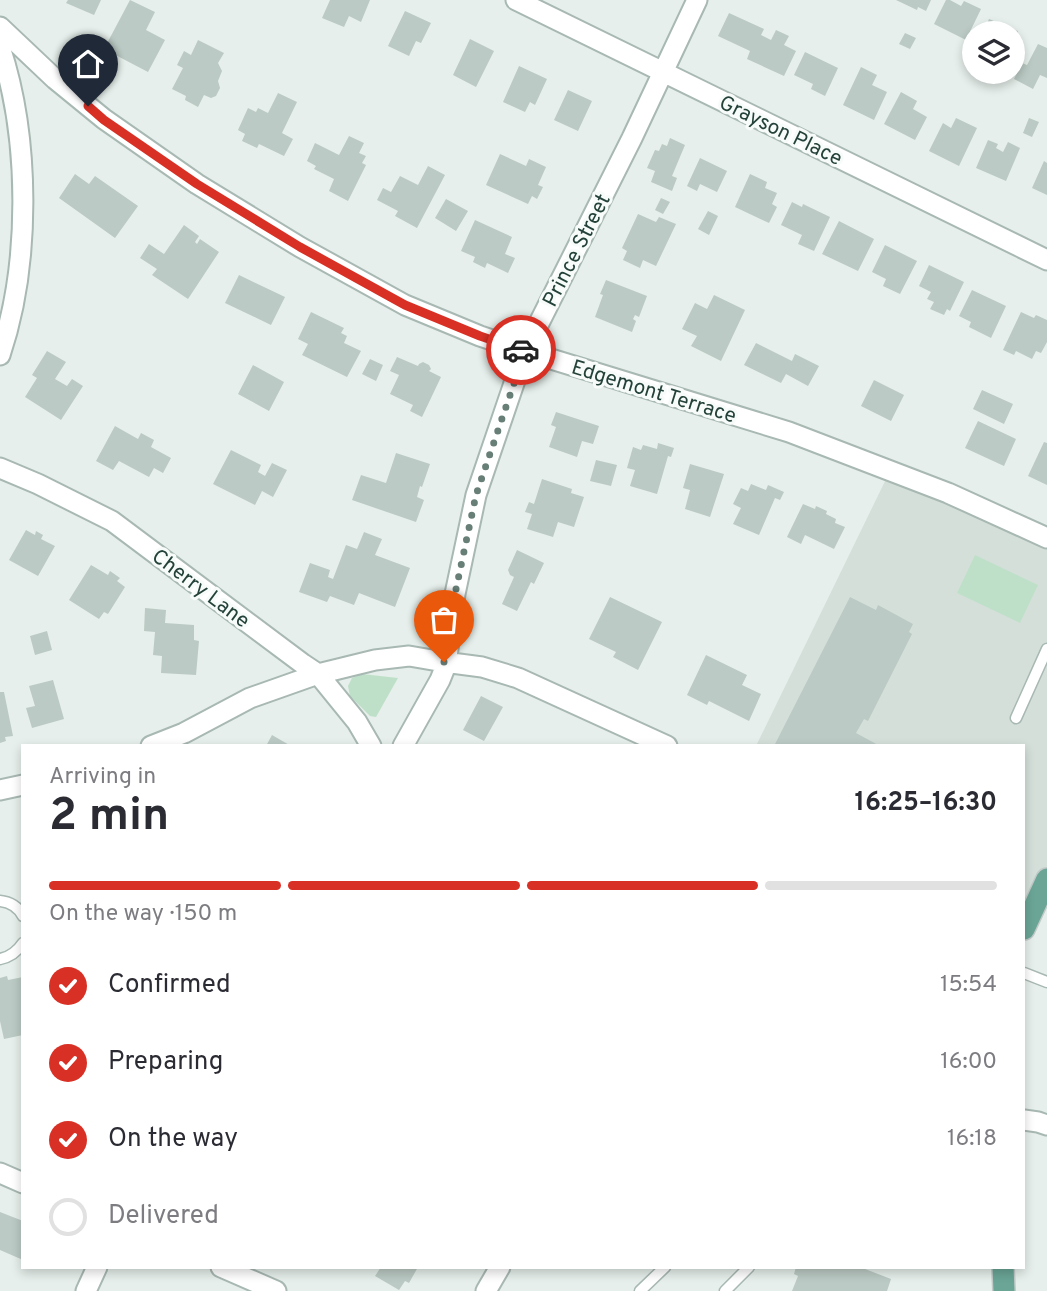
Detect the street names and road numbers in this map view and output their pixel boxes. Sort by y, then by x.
street label: Grayson Place [714,90,846,173]
street label: Prince Street [537,190,617,312]
street label: Edgemont Terrace [568,355,739,430]
street label: Cherry Lane [146,543,255,635]

